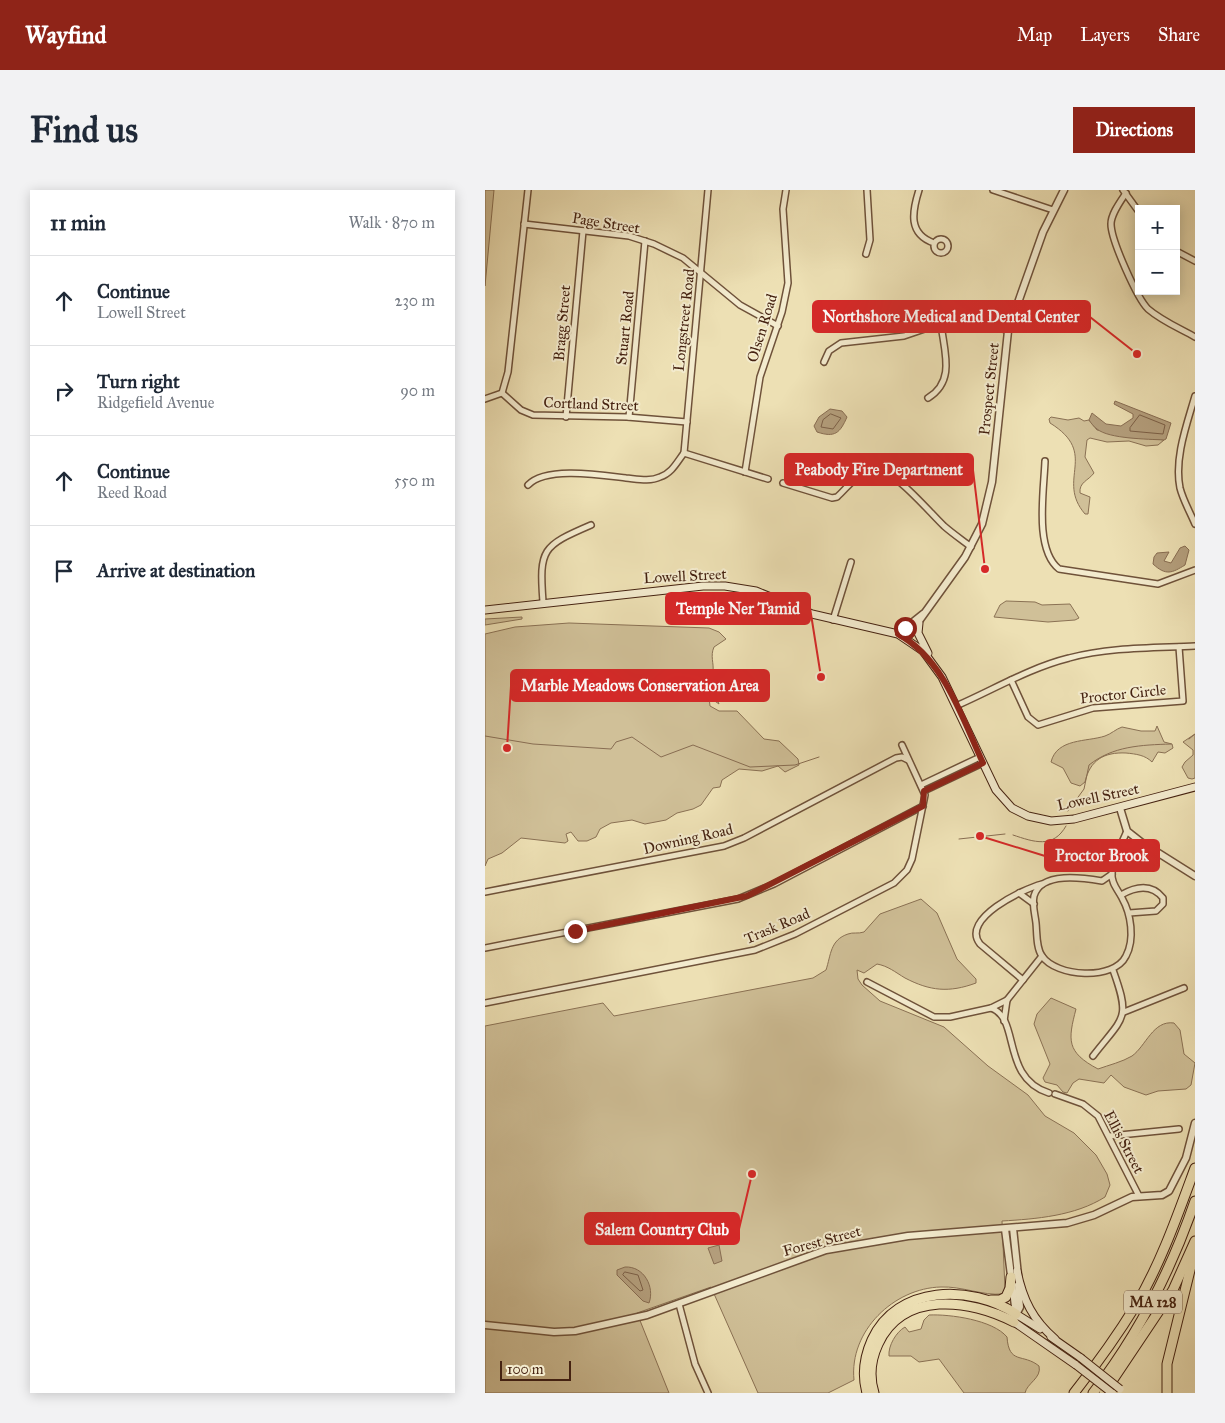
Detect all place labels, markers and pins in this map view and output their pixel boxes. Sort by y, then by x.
callout: Northshore Medical and Dental Center [813,301,1090,332]
callout: Peabody Fire Department [785,454,973,485]
callout: Temple Ner Tamid [666,593,810,624]
callout: Marble Meadows Conservation Area [511,670,769,701]
callout: Proctor Brook [1045,840,1159,871]
callout: Salem Country Club [585,1213,739,1244]

